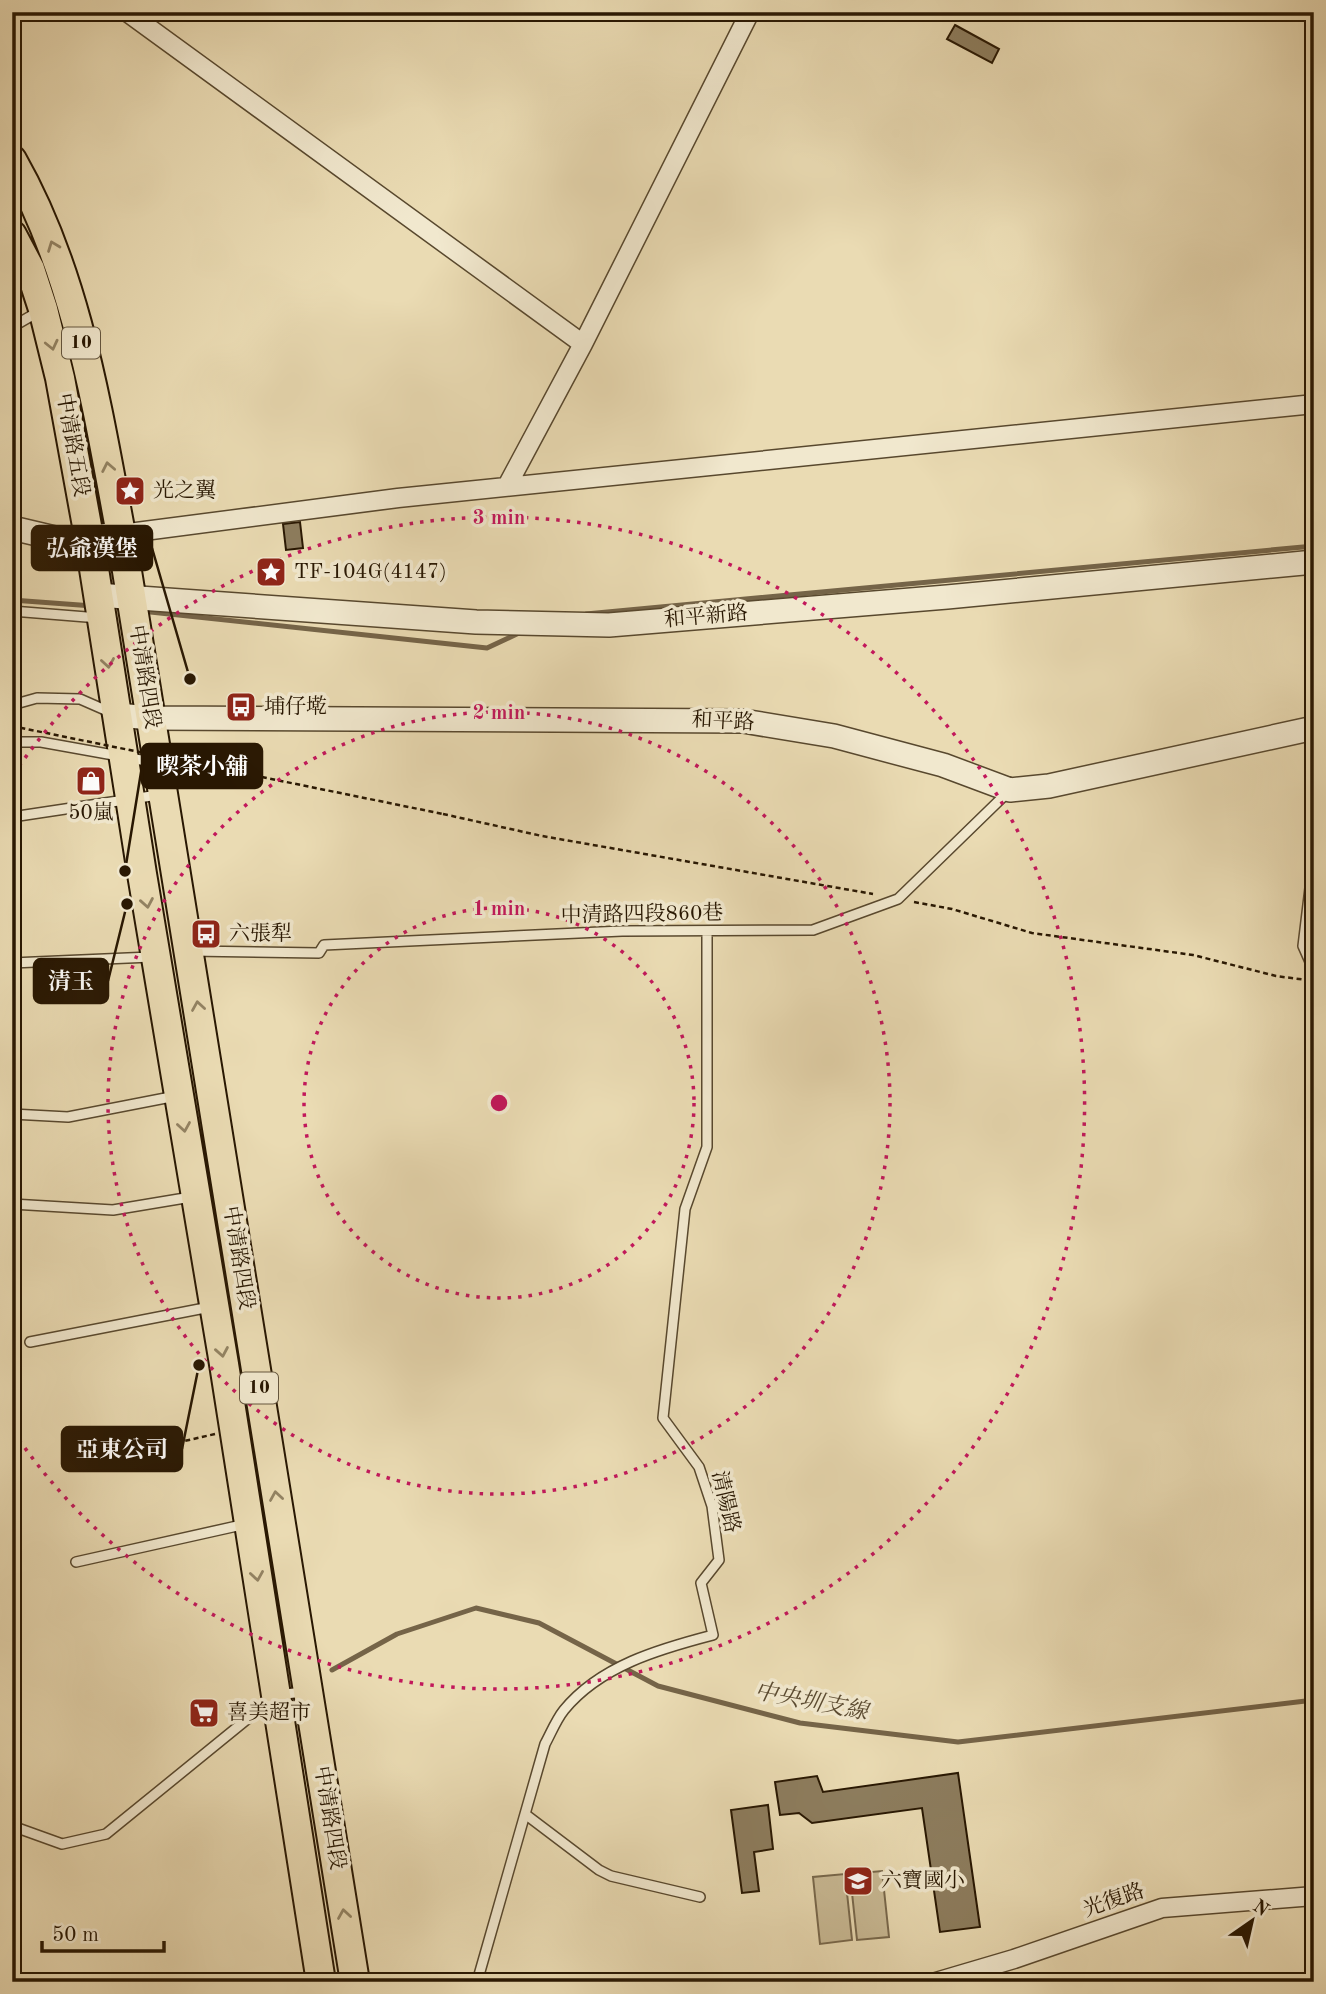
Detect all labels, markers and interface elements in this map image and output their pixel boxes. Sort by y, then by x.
one-way arrow [48,241,62,253]
road number: 10 [62,328,100,358]
one-way arrow [44,338,58,350]
street label: 中清路五段 [53,391,93,499]
one-way arrow [102,461,117,473]
place icon: 光之翼 [113,474,147,508]
place label: 光之翼 [153,479,216,502]
text: 3 min [473,508,525,529]
callout: 弘爺漢堡 [32,526,152,570]
text: 弘爺漢堡 [46,536,138,561]
place icon: TF-104G(4147) [254,555,288,589]
place label: TF-104G(4147) [294,562,447,583]
street label: 和平新路 [663,601,749,631]
street label: 中清路四段 [125,623,165,730]
one-way arrow [100,657,115,669]
bus stop icon: 埔仔墘 [224,690,258,724]
place label: 埔仔墘 [264,695,327,718]
text: 2 min [473,703,525,724]
street label: 和平路 [691,708,755,734]
callout: 喫茶小舖 [142,744,262,788]
text: 喫茶小舖 [156,754,248,779]
shop icon: 50嵐 [74,764,108,798]
place label: 50嵐 [68,801,114,824]
one-way arrow [139,897,154,909]
text: 1 min [473,899,525,920]
street label: 中清路四段860巷 [561,901,723,927]
bus stop icon: 六張犁 [189,917,223,951]
place label: 六張犁 [229,922,292,945]
callout: 清玉 [34,959,108,1003]
text: 清玉 [48,969,94,994]
one-way arrow [190,1000,205,1012]
centre of rings [487,1091,511,1115]
one-way arrow [176,1122,191,1133]
street label: 中清路四段 [219,1204,259,1311]
one-way arrow [213,1346,228,1358]
road number: 10 [240,1372,278,1404]
callout: 亞東公司 [62,1427,182,1471]
text: 亞東公司 [76,1437,168,1462]
street label: 清陽路 [708,1468,744,1535]
one-way arrow [269,1490,284,1502]
one-way arrow [249,1571,264,1582]
water label: 中央圳支線 [752,1678,872,1725]
supermarket icon: 喜美超市 [187,1696,221,1730]
place label: 喜美超市 [227,1701,311,1724]
street label: 中清路四段 [310,1764,350,1871]
school or university icon: 六寶國小 [841,1864,875,1898]
place label: 六寶國小 [881,1869,965,1892]
street label: 光復路 [1080,1879,1147,1921]
north arrow [1218,1885,1288,1955]
text: N [1249,1897,1272,1921]
one-way arrow [337,1908,352,1920]
scale bar [42,1910,164,1954]
text: 50 m [52,1925,99,1946]

